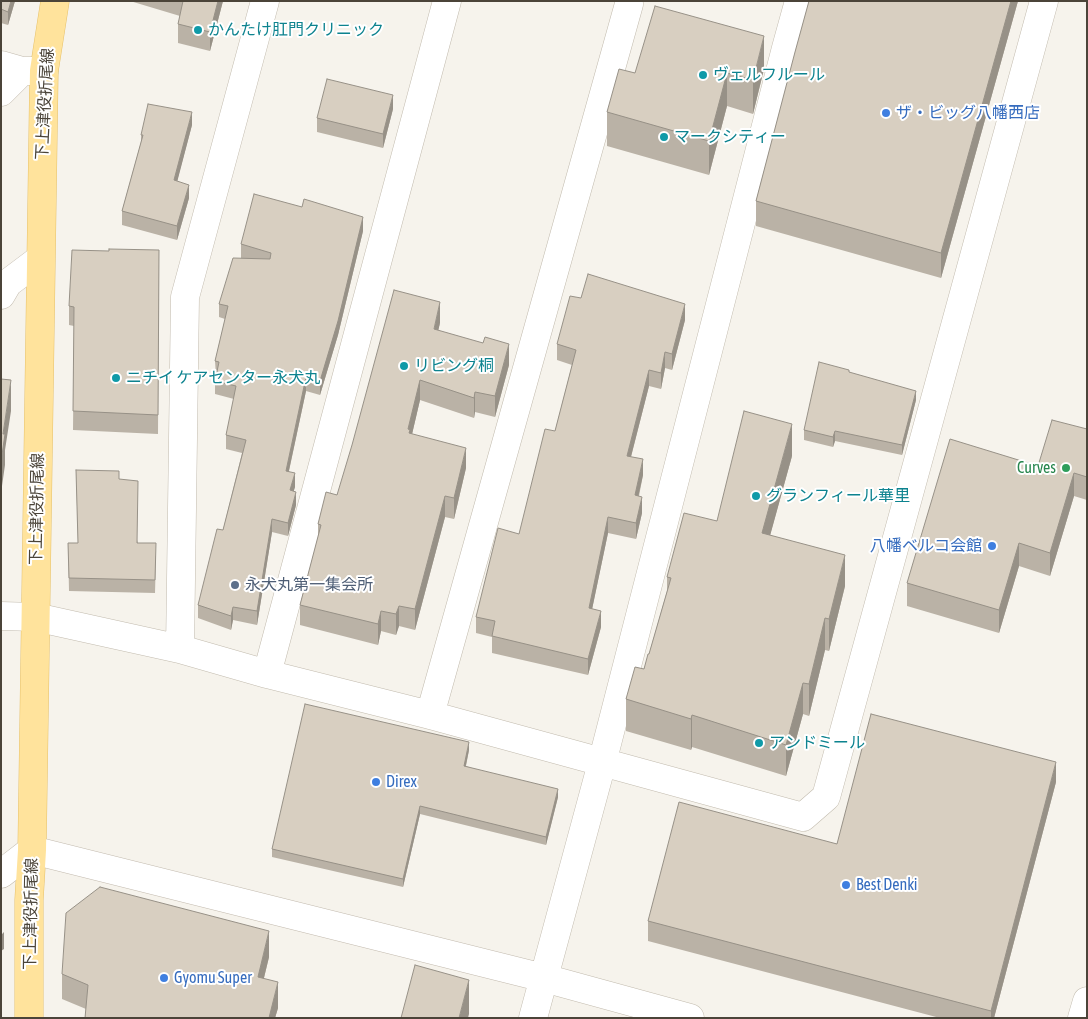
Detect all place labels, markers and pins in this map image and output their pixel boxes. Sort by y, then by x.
place label: かんたけ肛門クリニック [208,20,384,40]
marker: かんたけ肛門クリニック [192,24,204,36]
place label: ヴェルフルール [713,65,825,85]
marker: ヴェルフルール [697,69,709,81]
place label: ザ・ビッグ八幡西店 [896,103,1040,123]
marker: ザ・ビッグ八幡西店 [880,107,892,119]
place label: マークシティー [674,127,786,147]
marker: マークシティー [658,131,670,143]
place label: リビング桐 [414,356,494,376]
marker: リビング桐 [398,360,410,372]
place label: ニチイ ケアセンター永犬丸 [126,368,320,388]
marker: ニチイ ケアセンター永犬丸 [110,372,122,384]
place label: Curves [1017,458,1056,478]
marker: Curves [1060,462,1072,474]
place label: グランフィール華里 [766,486,910,506]
marker: グランフィール華里 [750,490,762,502]
place label: 八幡ベルコ会館 [870,536,982,556]
marker: 八幡ベルコ会館 [986,540,998,552]
place label: 永犬丸第一集会所 [245,575,373,595]
marker: 永犬丸第一集会所 [229,579,241,591]
place label: アンドミール [769,733,865,753]
marker: アンドミール [753,737,765,749]
place label: Direx [386,772,417,792]
marker: Direx [370,776,382,788]
place label: Best Denki [856,875,918,895]
marker: Best Denki [840,879,852,891]
place label: Gyomu Super [174,968,252,988]
marker: Gyomu Super [158,972,170,984]

